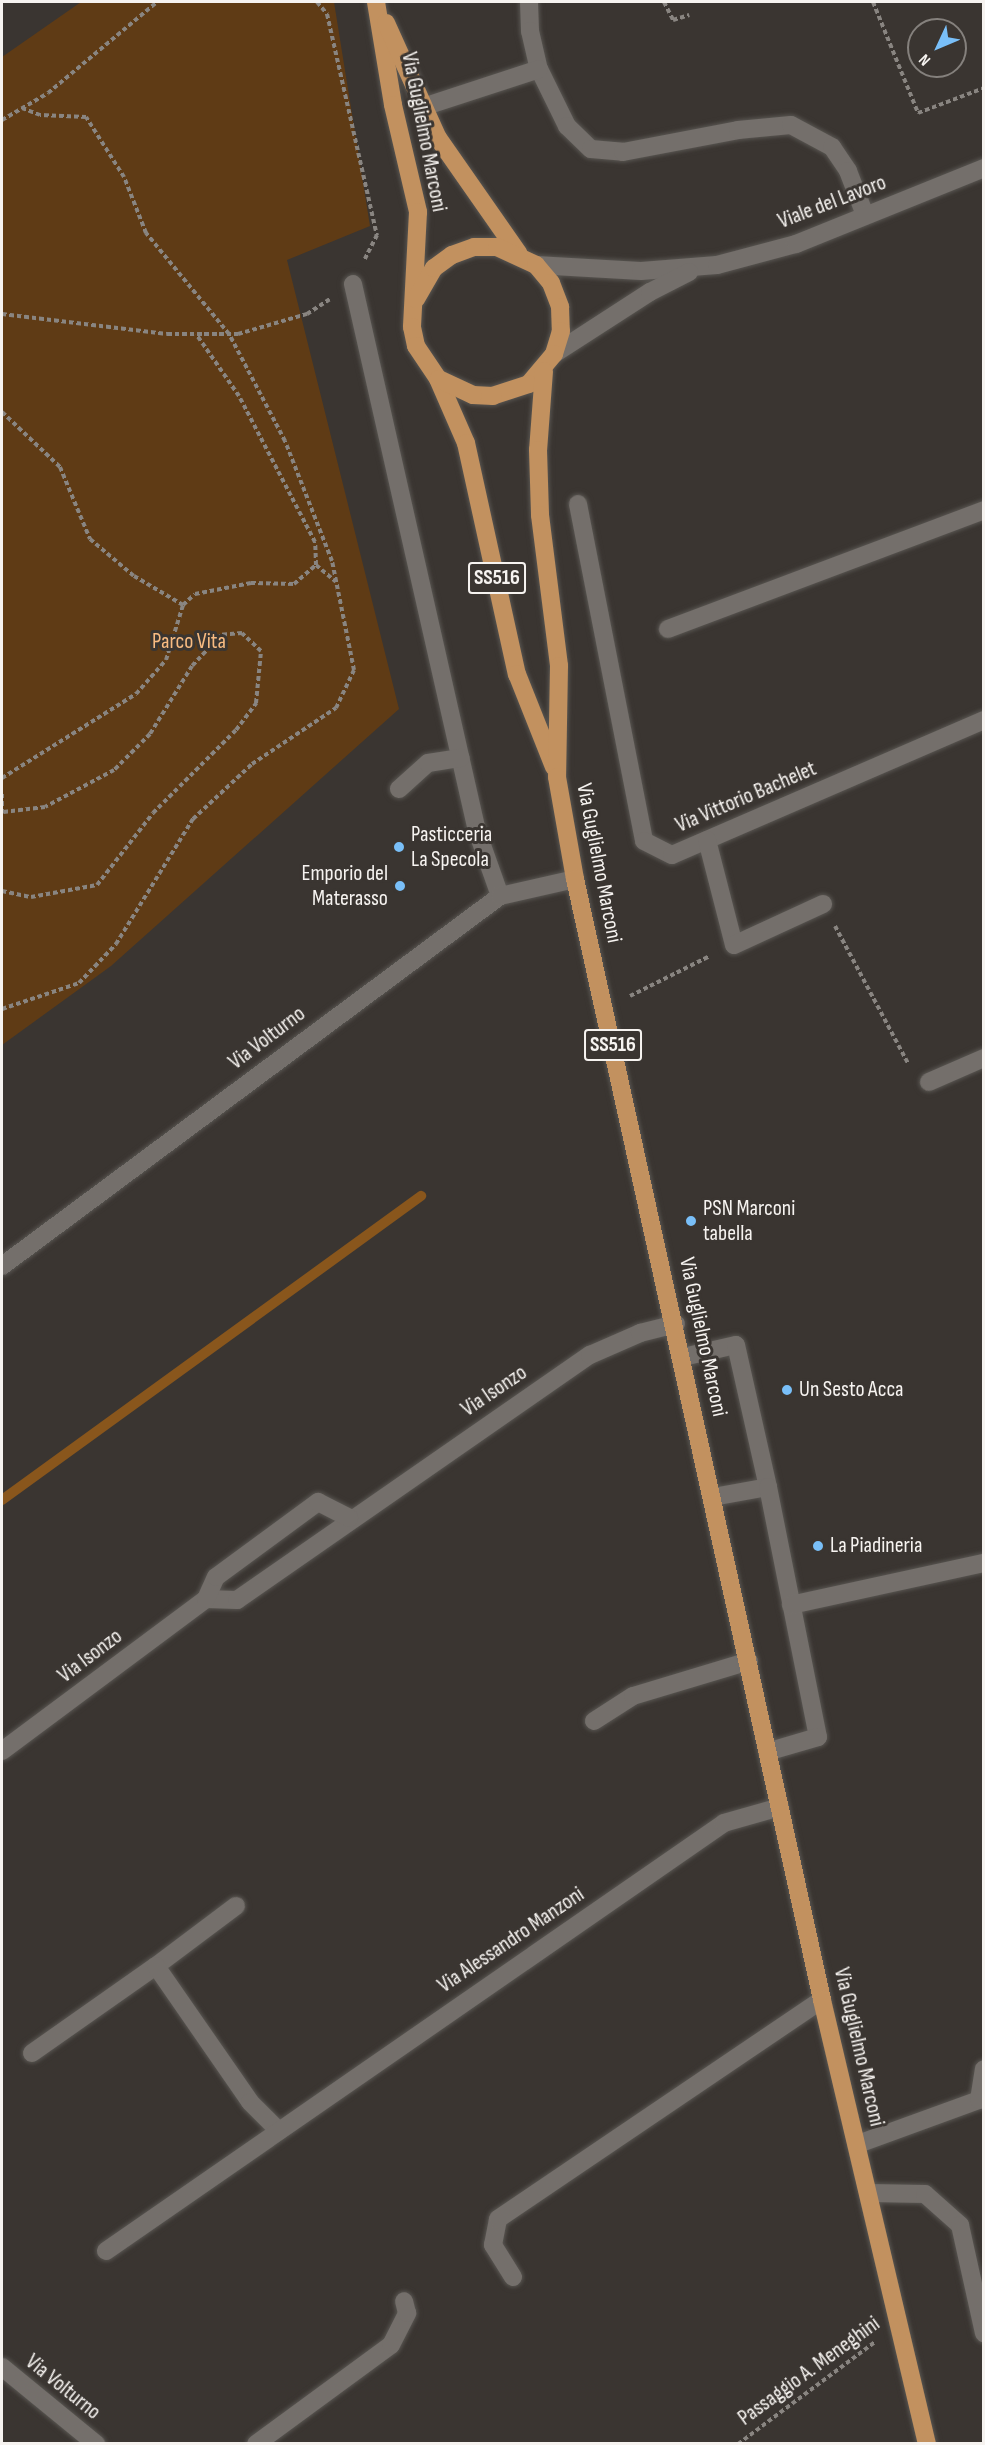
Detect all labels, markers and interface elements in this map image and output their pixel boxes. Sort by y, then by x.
north arrow [907,18,967,78]
street label: Via Guglielmo Marconi [396,50,452,214]
text: N [915,50,935,69]
street label: Viale del Lavoro [774,169,890,235]
road number: SS516 [467,560,527,596]
park label: Parco Vita [152,629,226,655]
street label: Via Vittorio Bachelet [672,755,820,839]
street label: Via Guglielmo Marconi [571,781,627,945]
place label: Pasticceria La Specola [411,821,492,872]
marker: Pasticceria La Specola [392,840,406,854]
place label: Emporio del Materasso [301,860,388,912]
marker: Emporio del Materasso [393,879,407,893]
street label: Via Volturno [223,1001,311,1075]
road number: SS516 [583,1027,643,1063]
place label: PSN Marconi tabella [703,1195,795,1246]
marker: PSN Marconi tabella [684,1214,698,1228]
street label: Via Guglielmo Marconi [673,1255,733,1419]
street label: Via Isonzo [456,1359,532,1423]
place label: Un Sesto Acca [799,1377,904,1403]
marker: Un Sesto Acca [780,1383,794,1397]
place label: La Piadineria [830,1533,922,1559]
marker: La Piadineria [811,1539,825,1553]
street label: Via Isonzo [53,1623,127,1689]
street label: Via Alessandro Manzoni [433,1881,589,1999]
street label: Via Guglielmo Marconi [828,1965,890,2129]
street label: Passaggio A. Meneghini [733,2311,885,2431]
street label: Via Volturno [20,2349,106,2425]

